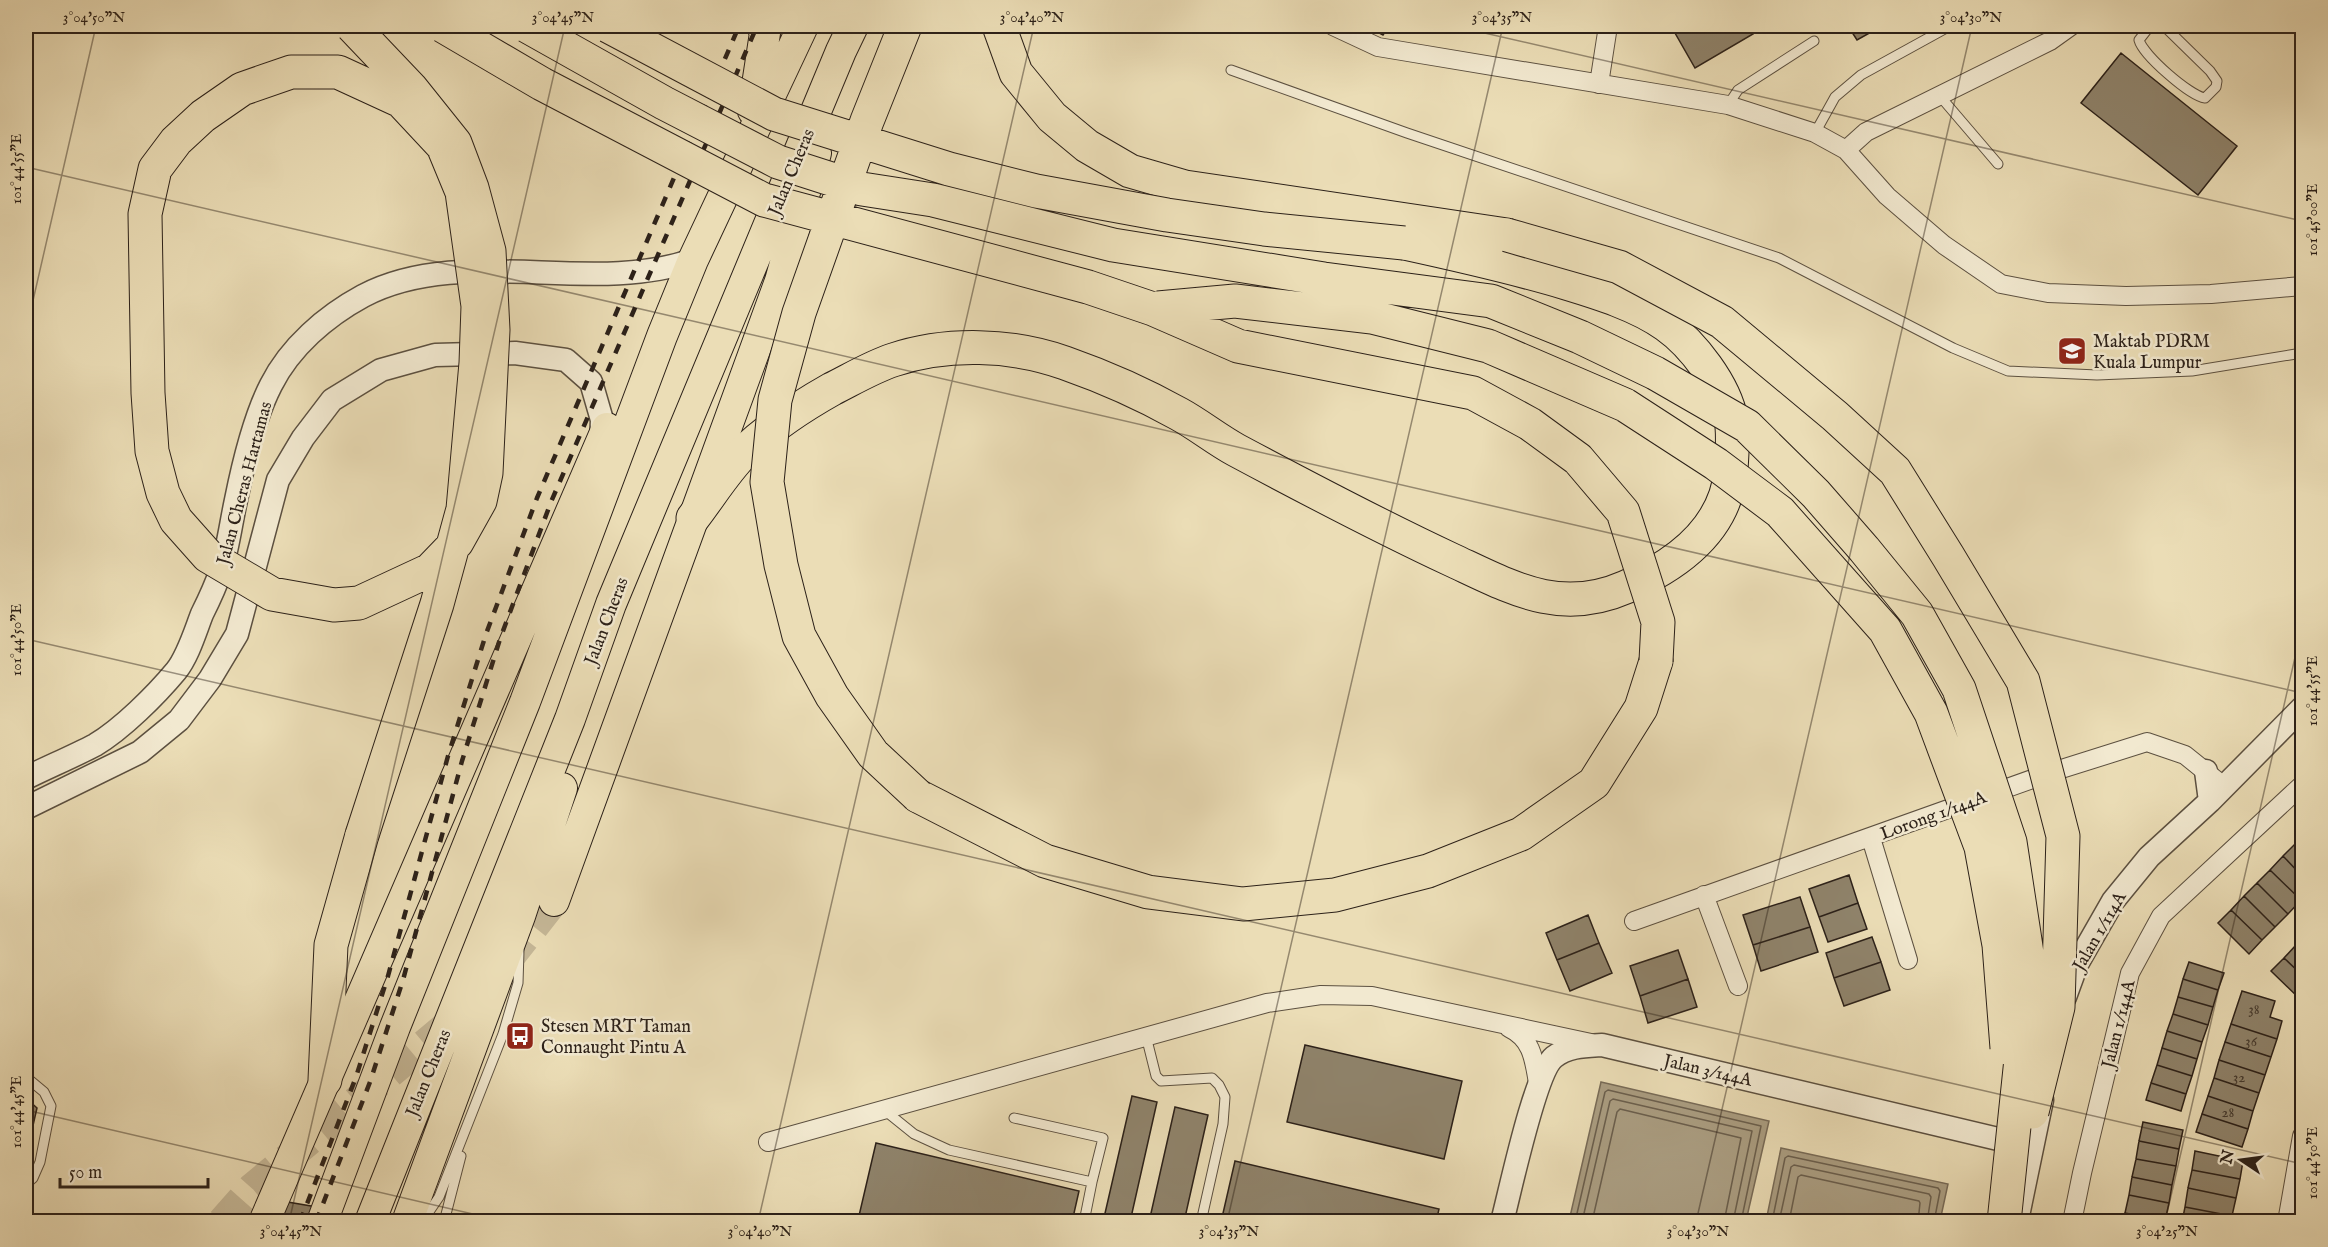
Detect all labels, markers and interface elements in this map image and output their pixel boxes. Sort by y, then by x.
text: 3°04'50"N [63,8,125,27]
text: 3°04'45"N [532,8,594,27]
text: 3°04'40"N [1000,8,1064,27]
text: 3°04'35"N [1472,8,1532,27]
text: 3°04'30"N [1940,8,2002,27]
street label: Jalan Cheras [763,126,821,221]
text: 101°44'55"E [7,134,26,204]
text: 101°45'00"E [2303,184,2322,256]
place label: Maktab PDRM Kuala Lumpur [2093,331,2210,375]
school or university icon: Maktab PDRM Kuala Lumpur [2056,335,2088,367]
street label: Jalan Cheras Hartamas [212,399,278,569]
street label: Jalan Cheras [579,574,635,671]
text: 101°44'50"E [7,604,26,676]
text: 101°44'55"E [2303,656,2322,726]
street label: Lorong 1/144A [1877,786,1991,846]
street label: Jalan 1/114A [2067,887,2133,977]
street label: Jalan 1/144A [2097,977,2142,1073]
house number: 38 [2248,1000,2260,1019]
place label: Stesen MRT Taman Connaught Pintu A [541,1016,691,1060]
bus stop icon: Stesen MRT Taman Connaught Pintu A [504,1020,536,1052]
street label: Jalan Cheras [401,1026,457,1122]
house number: 36 [2245,1032,2258,1051]
street label: Jalan 3/144A [1659,1050,1755,1093]
house number: 32 [2233,1068,2245,1087]
text: 101°44'45"E [7,1076,26,1148]
house number: 28 [2222,1103,2235,1122]
text: 101°44'50"E [2303,1127,2322,1199]
north arrow [2211,1130,2271,1190]
text: N [2217,1148,2240,1167]
scale bar [60,1151,208,1189]
text: 50 m [69,1162,102,1185]
text: 3°04'45"N [260,1222,322,1241]
text: 3°04'40"N [728,1222,792,1241]
text: 3°04'35"N [1199,1222,1259,1241]
text: 3°04'30"N [1667,1222,1729,1241]
text: 3°04'25"N [2136,1222,2198,1241]

